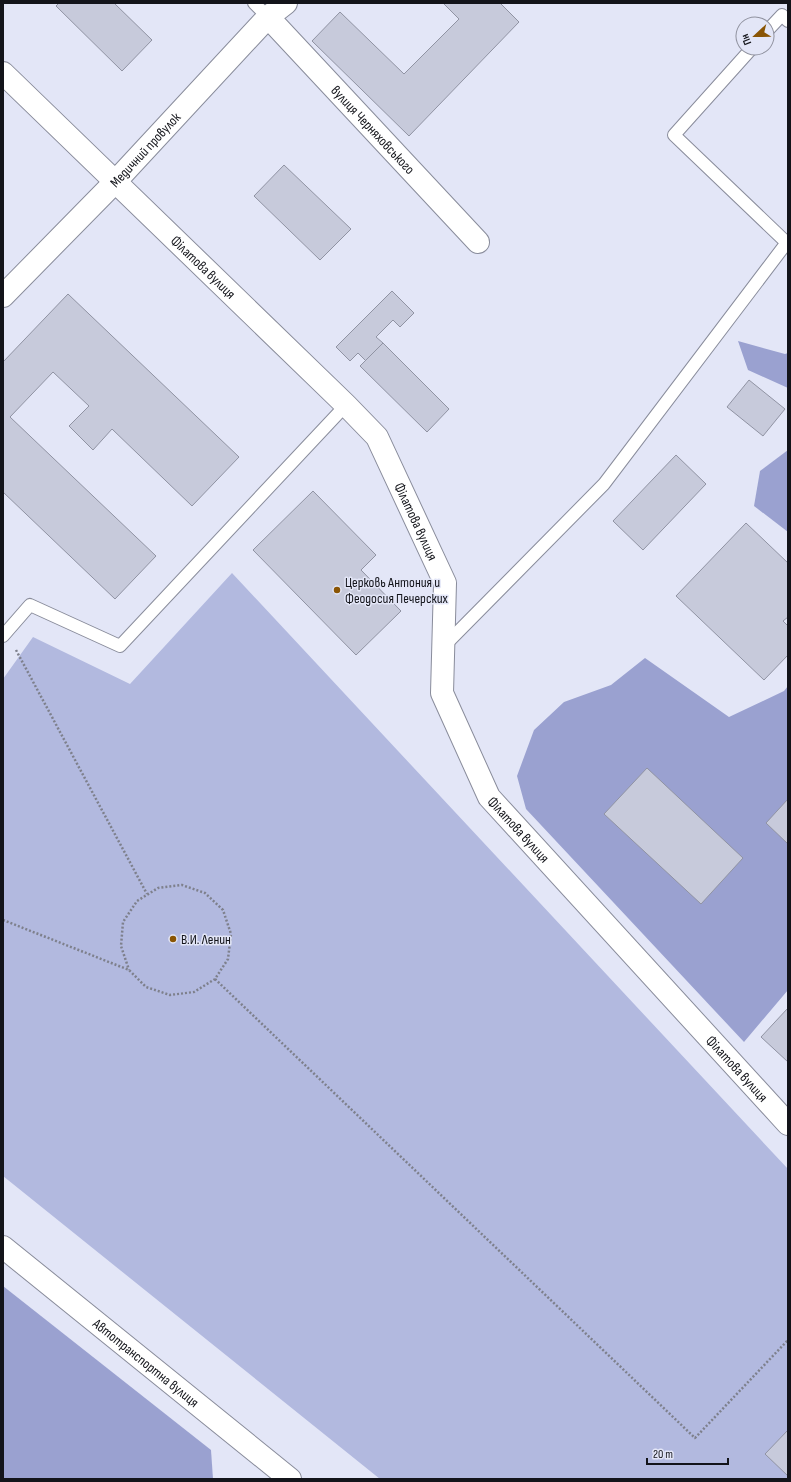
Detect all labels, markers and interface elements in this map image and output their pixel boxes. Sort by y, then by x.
north arrow [735,16,775,56]
text: Пн [738,32,754,47]
street label: вулиця Черняховського [328,82,419,178]
street label: Медичний провулок [106,108,184,191]
street label: Філатова вулиця [168,232,239,302]
street label: Філатова вулиця [391,480,442,563]
place label: Церковь Антония и Феодосия Печерских [345,574,449,607]
marker: Церковь Антония и Феодосия Печерских [332,585,342,595]
street label: Філатова вулиця [484,793,553,866]
place label: В.И. Ленин [181,931,231,948]
marker: В.И. Ленин [168,934,178,944]
street label: Філатова вулиця [703,1032,772,1105]
street label: Автотранспортна вулиця [89,1314,203,1411]
scale bar [647,1440,728,1466]
text: 20 m [653,1447,673,1462]

